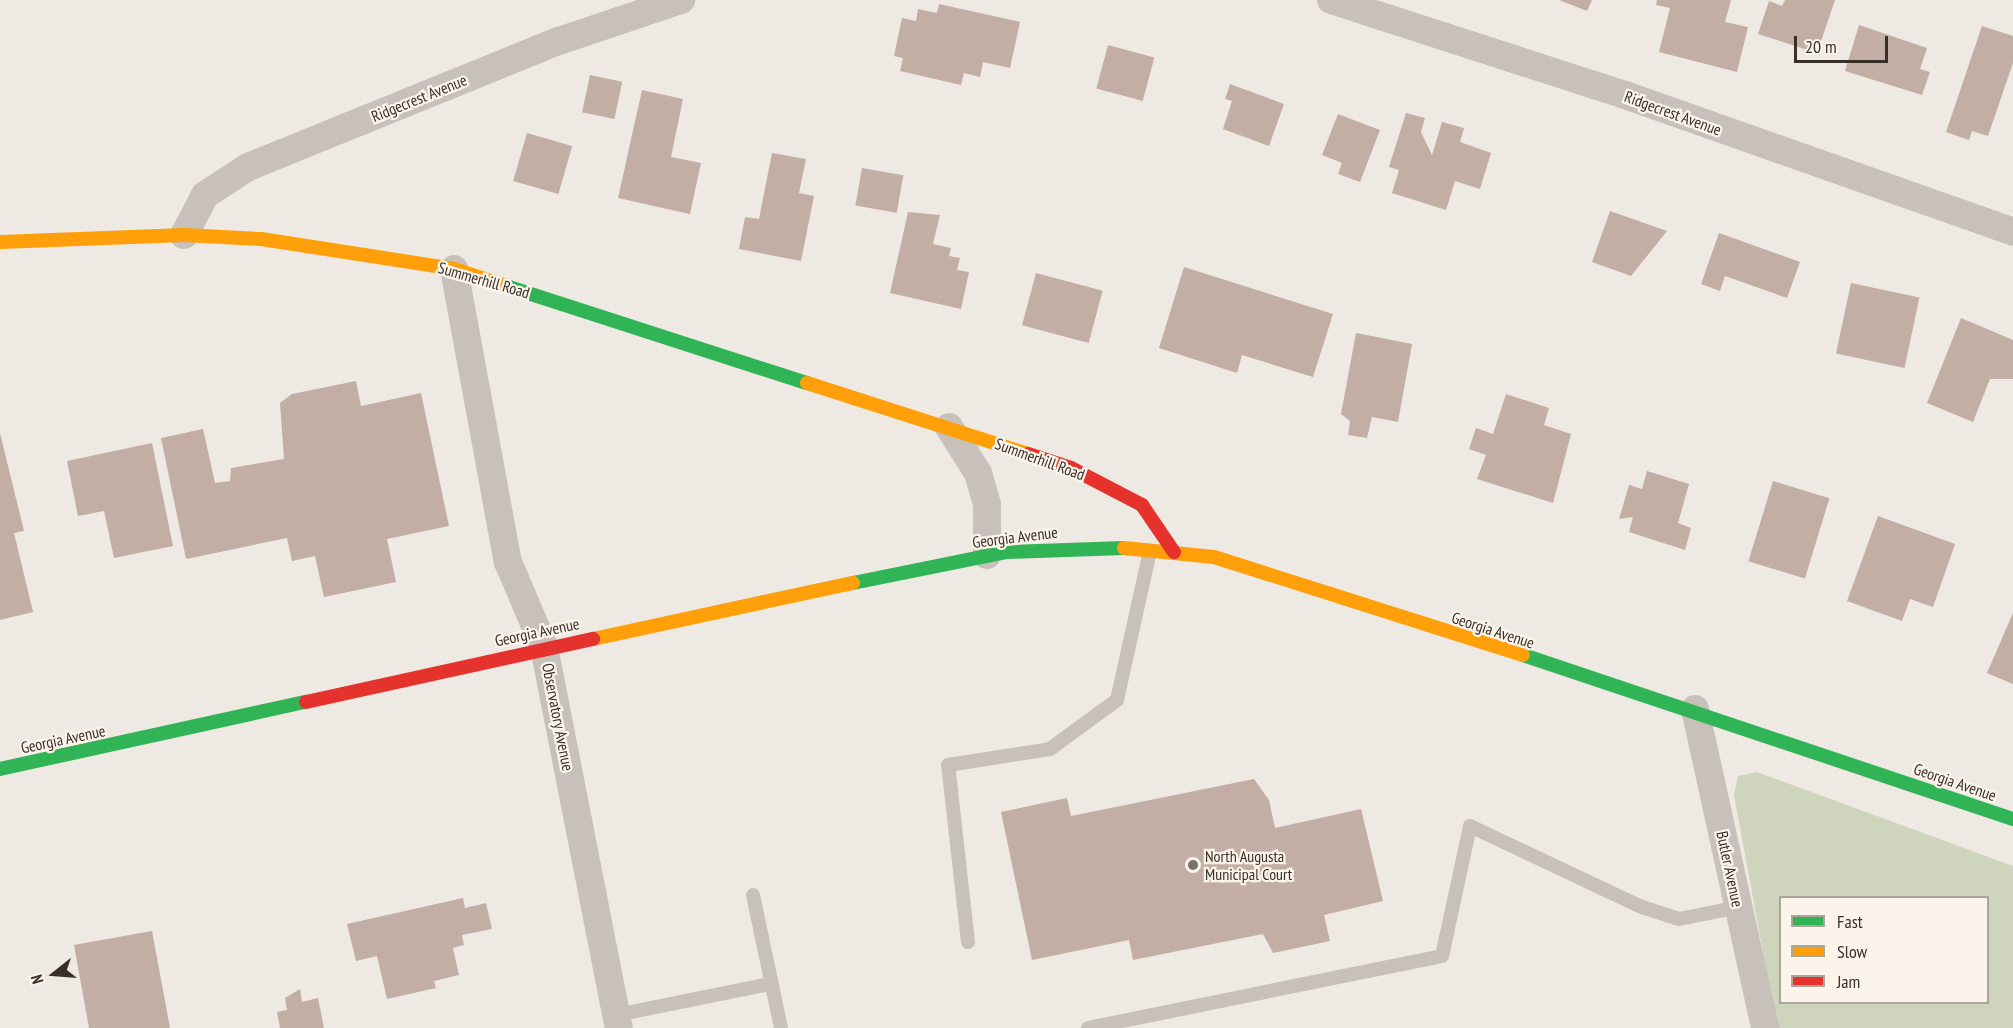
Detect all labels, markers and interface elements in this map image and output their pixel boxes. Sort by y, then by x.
scale bar [1797,24,1892,62]
text: 20 m [1805,35,1837,58]
street label: Ridgecrest Avenue [368,70,470,126]
street label: Ridgecrest Avenue [1622,87,1724,139]
street label: Summerhill Road [436,258,532,302]
street label: Summerhill Road [992,434,1088,484]
street label: Georgia Avenue [971,522,1059,552]
street label: Georgia Avenue [1449,608,1537,652]
street label: Georgia Avenue [493,614,581,650]
street label: Observatory Avenue [538,661,578,773]
street label: Georgia Avenue [19,721,107,757]
street label: Georgia Avenue [1911,759,1999,805]
street label: Butler Avenue [1713,829,1747,909]
place label: North Augusta Municipal Court [1205,846,1292,884]
marker: North Augusta Municipal Court [1186,858,1200,872]
legend [1779,896,1989,1004]
text: Fast [1837,910,1863,933]
text: Slow [1837,940,1867,963]
north arrow [24,944,84,1004]
text: Jam [1837,970,1860,993]
text: N [26,972,48,986]

